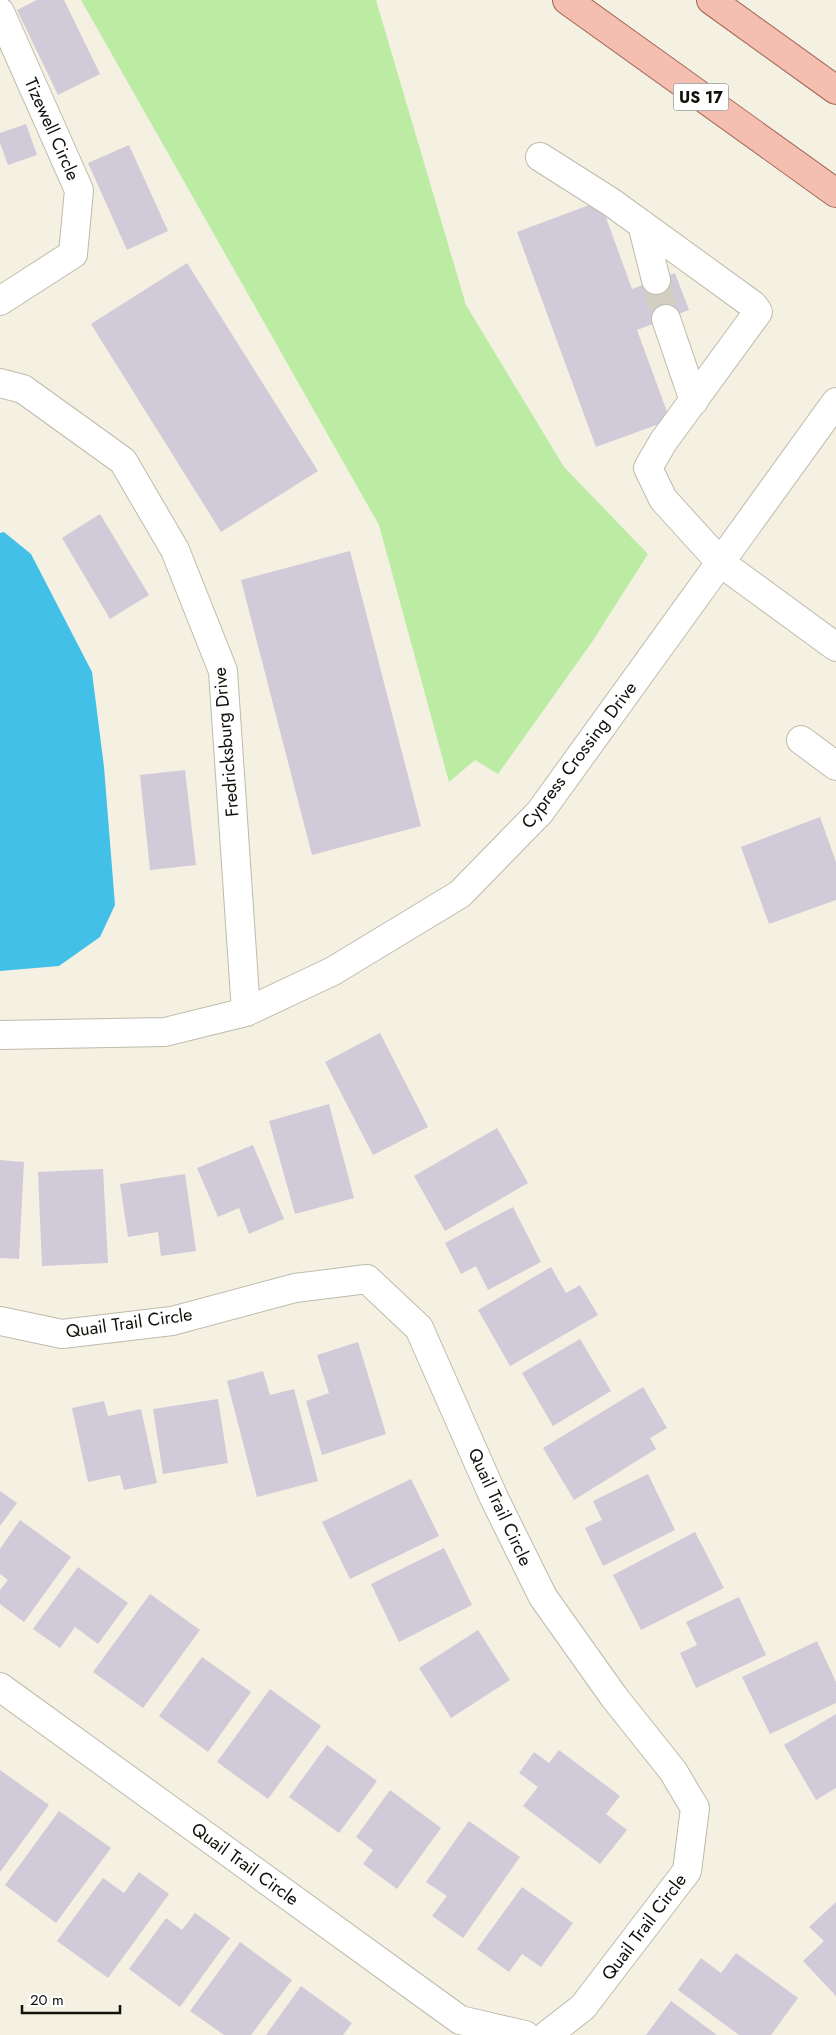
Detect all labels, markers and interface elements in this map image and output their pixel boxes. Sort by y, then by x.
street label: Tizewell Circle [18,74,86,184]
road number: US 17 [674,84,728,110]
street label: Fredricksburg Drive [207,666,245,818]
street label: Cypress Crossing Drive [515,676,643,834]
street label: Quail Trail Circle [64,1301,194,1345]
street label: Quail Trail Circle [461,1444,539,1570]
street label: Quail Trail Circle [186,1816,304,1912]
street label: Quail Trail Circle [595,1868,693,1986]
scale bar [22,1982,120,2014]
text: 20 m [30,1989,64,2011]

